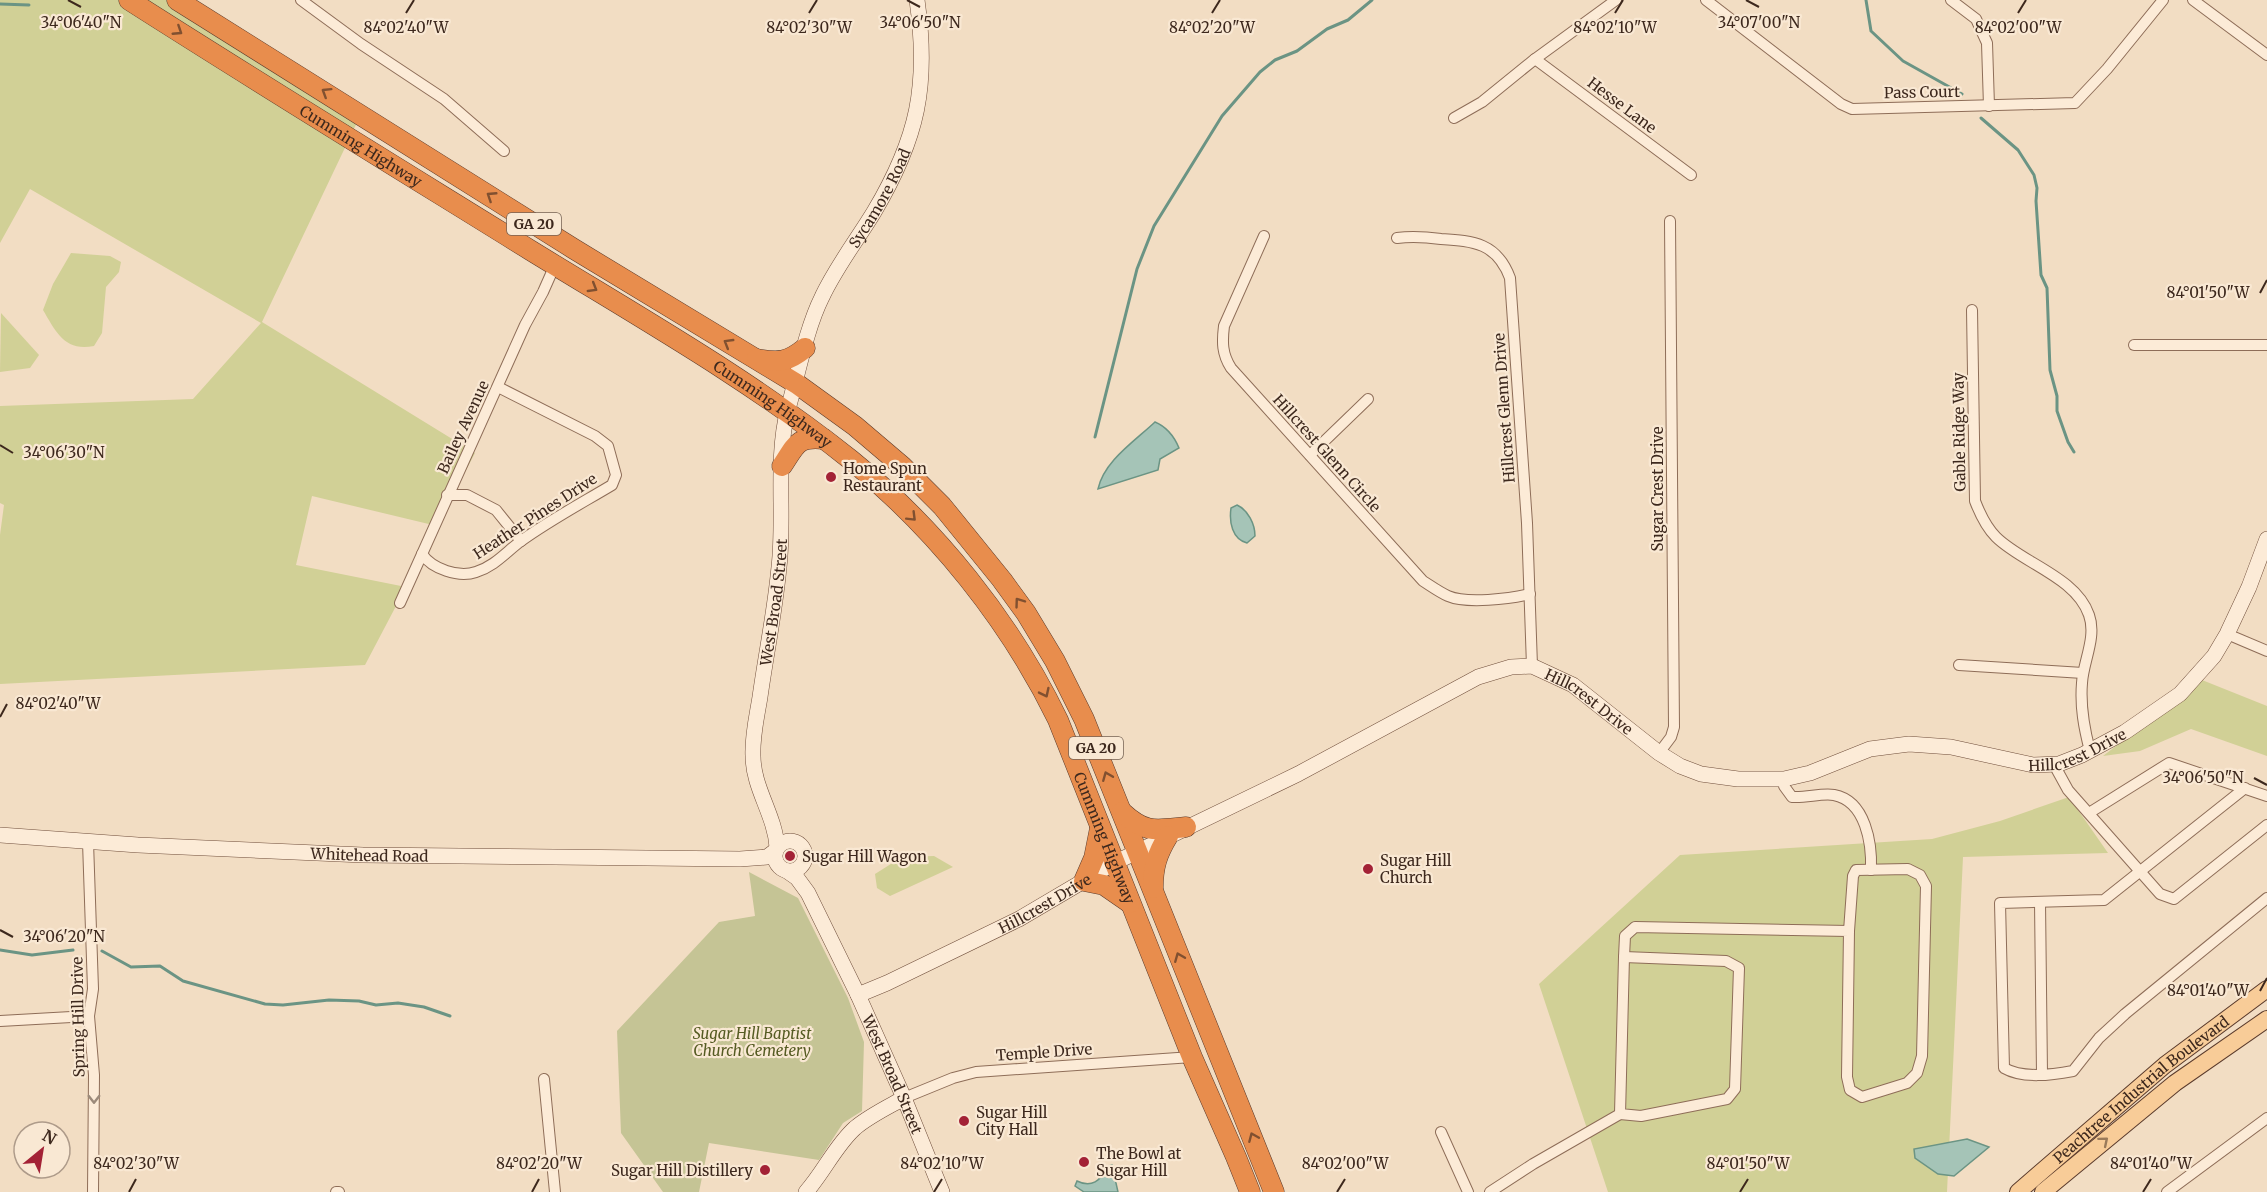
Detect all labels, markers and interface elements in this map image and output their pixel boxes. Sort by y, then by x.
text: 34°06'40"N [41,13,122,32]
text: 34°06'50"N [879,13,961,32]
text: 34°07'00"N [1718,13,1801,32]
text: 84°02'40"W [364,18,449,37]
text: 84°02'30"W [766,18,853,37]
text: 84°02'20"W [1169,18,1256,37]
text: 84°02'10"W [1573,18,1658,37]
text: 84°02'00"W [1975,18,2062,37]
one-way arrow [172,24,182,36]
street label: Hesse Lane [1584,73,1660,137]
street label: Pass Court [1884,82,1960,102]
one-way arrow [322,88,332,100]
street label: Cumming Highway [296,101,426,191]
street label: Sycamore Road [844,146,914,251]
one-way arrow [487,192,497,204]
road number: GA 20 [507,213,561,235]
one-way arrow [587,280,597,292]
text: 84°01'50"W [2167,283,2250,302]
street label: Hillcrest Glenn Drive [1489,332,1519,484]
one-way arrow [724,338,734,350]
street label: Cumming Highway [710,356,836,452]
street label: Gable Ridge Way [1948,372,1970,492]
street label: Bailey Avenue [433,377,493,477]
street label: Hillcrest Glenn Circle [1269,390,1385,516]
street label: Sugar Crest Drive [1648,426,1667,551]
text: 34°06'30"N [23,443,105,462]
place label: Home Spun Restaurant [843,459,927,495]
street label: Heather Pines Drive [470,469,600,563]
marker: Home Spun Restaurant [824,470,838,484]
one-way arrow [906,510,916,521]
street label: West Broad Street [755,538,790,668]
one-way arrow [1015,598,1026,609]
street label: Hillcrest Drive [1542,664,1637,738]
one-way arrow [1037,686,1049,697]
text: 84°02'40"W [16,694,101,713]
street label: Hillcrest Drive [2028,724,2129,775]
road number: GA 20 [1069,737,1123,759]
text: 34°06'50"N [2162,768,2244,787]
street label: Cumming Highway [1070,769,1140,907]
one-way arrow [1102,771,1114,782]
street label: Whitehead Road [309,843,428,865]
place label: Sugar Hill Wagon [802,847,927,866]
marker: Sugar Hill Wagon [783,849,797,863]
place label: Sugar Hill Church [1380,851,1452,887]
marker: Sugar Hill Church [1361,862,1375,876]
street label: Hillcrest Drive [995,869,1094,937]
text: 34°06'20"N [23,927,105,946]
one-way arrow [1173,952,1186,963]
street label: Spring Hill Drive [67,956,89,1077]
text: 84°01'40"W [2167,981,2250,1000]
street label: West Broad Street [858,1011,927,1137]
street label: Peachtree Industrial Boulevard [2049,1011,2232,1167]
park label: Sugar Hill Baptist Church Cemetery [693,1024,812,1060]
street label: Temple Drive [995,1039,1093,1065]
one-way arrow [88,1094,100,1103]
place label: Sugar Hill City Hall [976,1103,1048,1139]
marker: Sugar Hill City Hall [957,1114,971,1128]
north arrow [12,1120,72,1180]
text: N [39,1125,60,1149]
one-way arrow [1248,1133,1260,1144]
one-way arrow [2097,1137,2108,1148]
place label: The Bowl at Sugar Hill [1096,1144,1182,1180]
text: 84°02'30"W [93,1154,180,1173]
text: 84°02'20"W [496,1154,583,1173]
text: 84°02'10"W [900,1154,985,1173]
text: 84°02'00"W [1302,1154,1389,1173]
text: 84°01'50"W [1707,1154,1790,1173]
text: 84°01'40"W [2110,1154,2193,1173]
marker: The Bowl at Sugar Hill [1077,1155,1091,1169]
place label: Sugar Hill Distillery [611,1161,753,1180]
marker: Sugar Hill Distillery [758,1163,772,1177]

